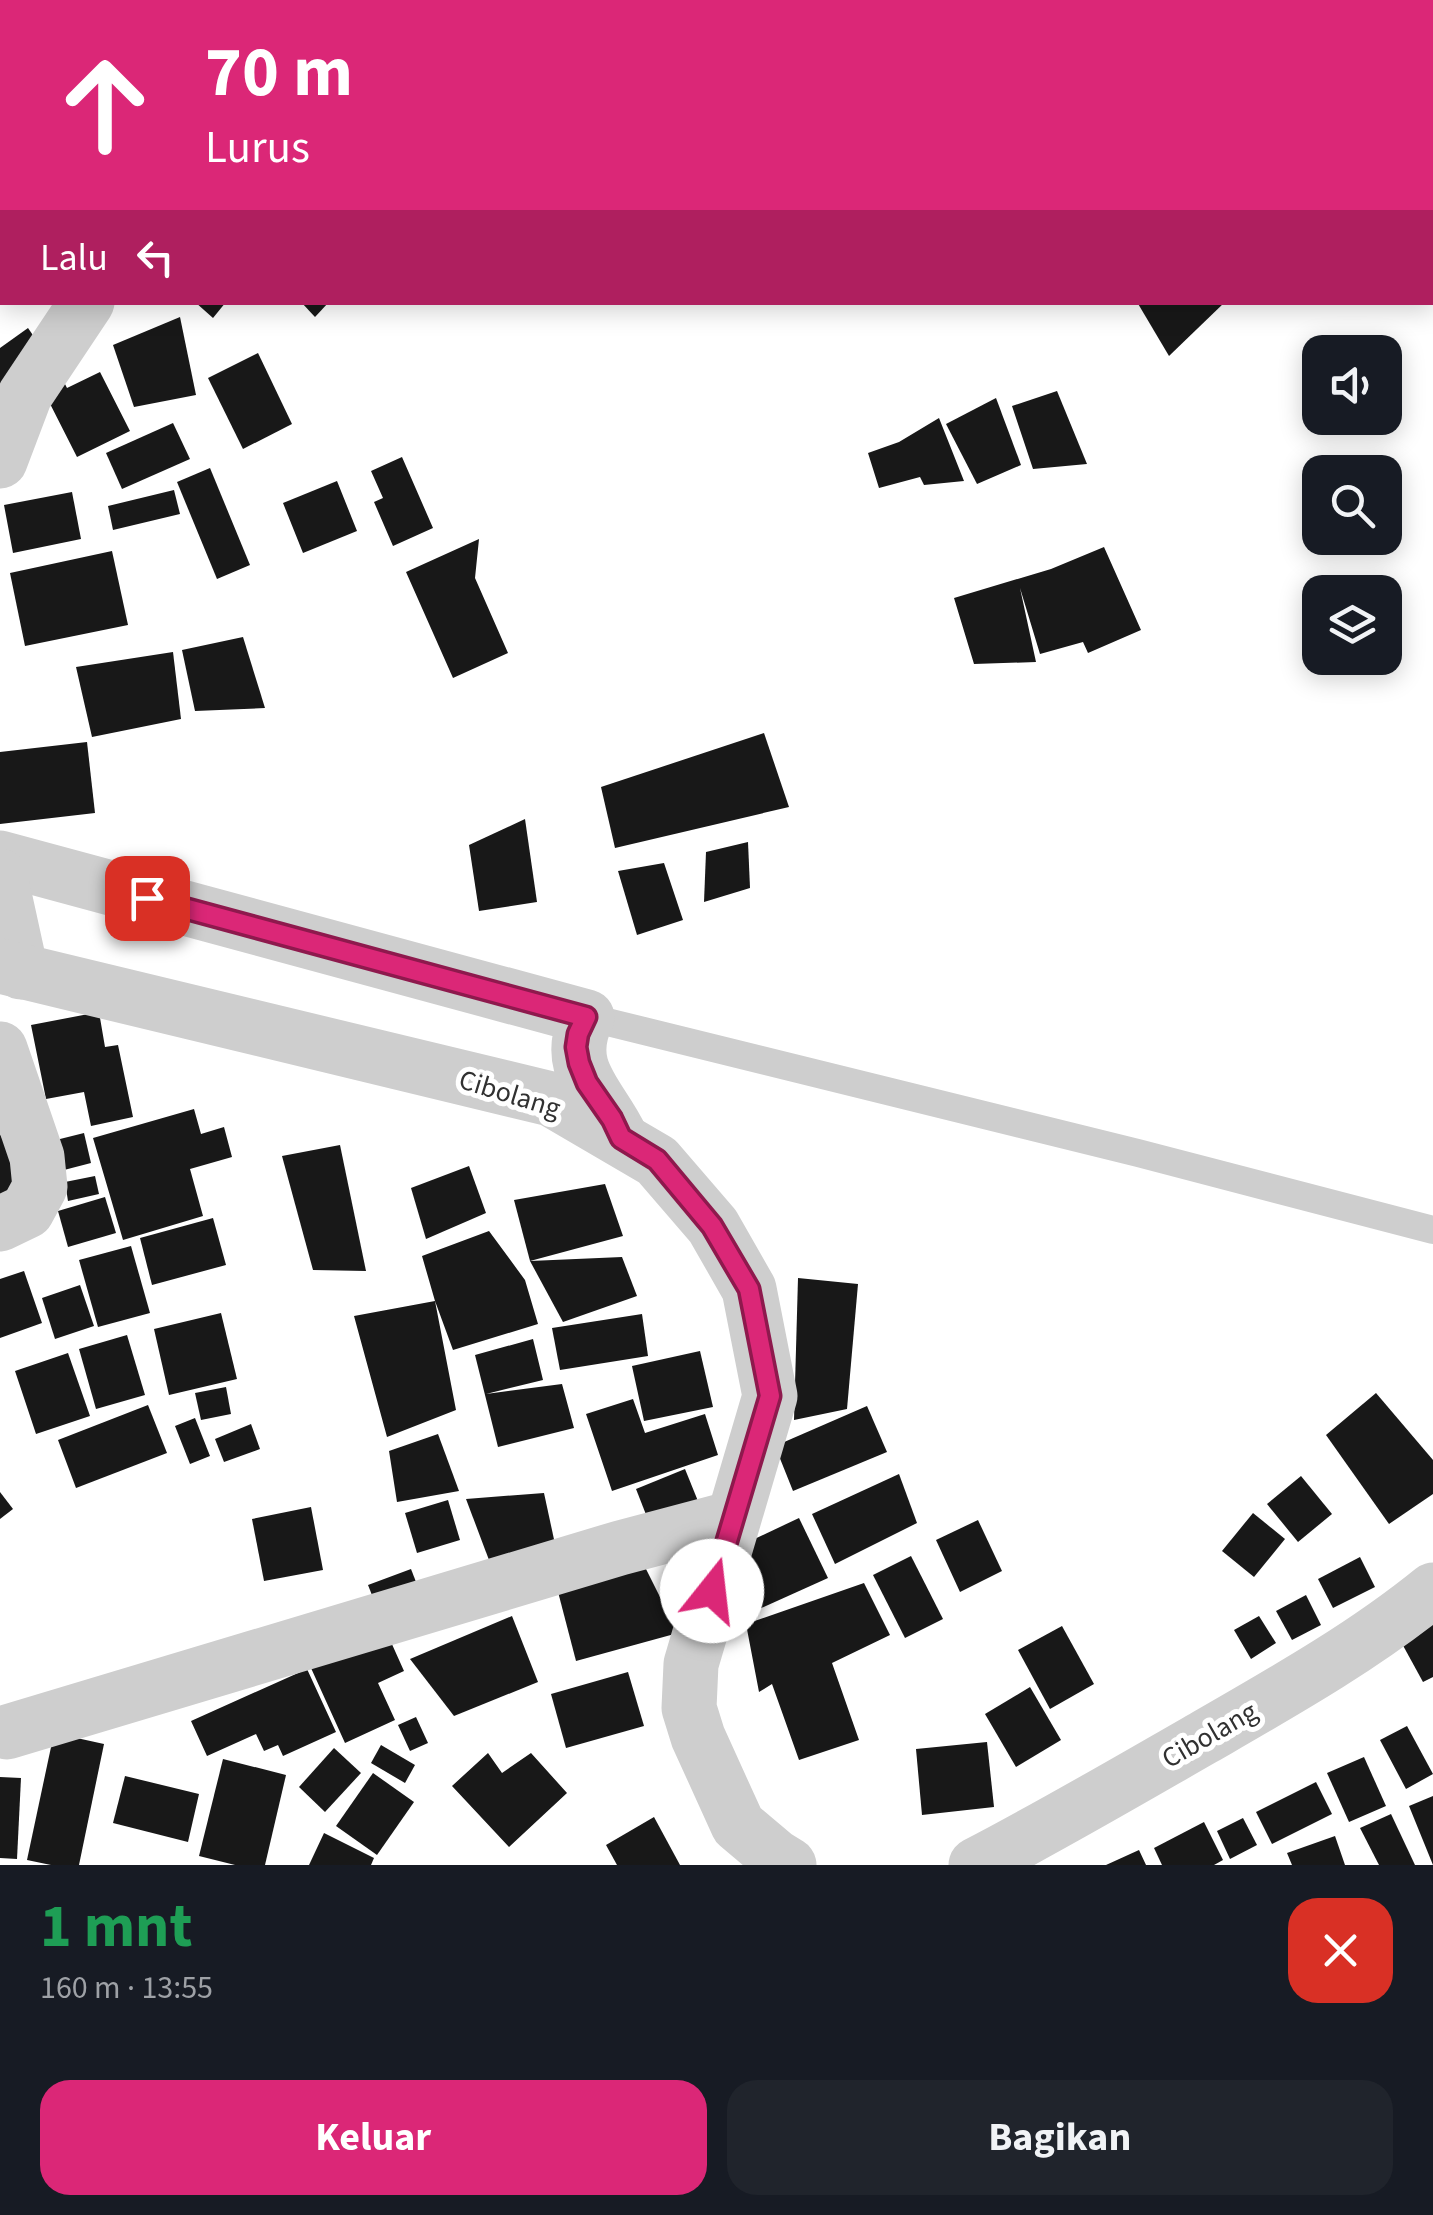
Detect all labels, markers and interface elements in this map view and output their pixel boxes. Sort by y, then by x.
text: 70 m [205,23,353,123]
icon: ahead [40,40,170,170]
text: Lurus [205,116,310,180]
icon: left [128,230,183,285]
text: Lalu [40,231,108,285]
map controls [1302,335,1402,675]
button: sound [1302,335,1402,435]
button: search [1302,455,1402,555]
button: layers [1302,575,1402,675]
pin [105,856,190,941]
icon: arrive [120,871,175,926]
street label: Cibolang [454,1060,565,1128]
position arrow [660,1539,764,1643]
street label: Cibolang [1154,1691,1265,1778]
text: 1 mnt [40,1885,192,1970]
button: close [1288,1898,1393,2003]
text: 160 m · 13:55 [40,1965,213,2011]
button: Keluar [40,2080,707,2195]
button: Bagikan [727,2080,1393,2195]

